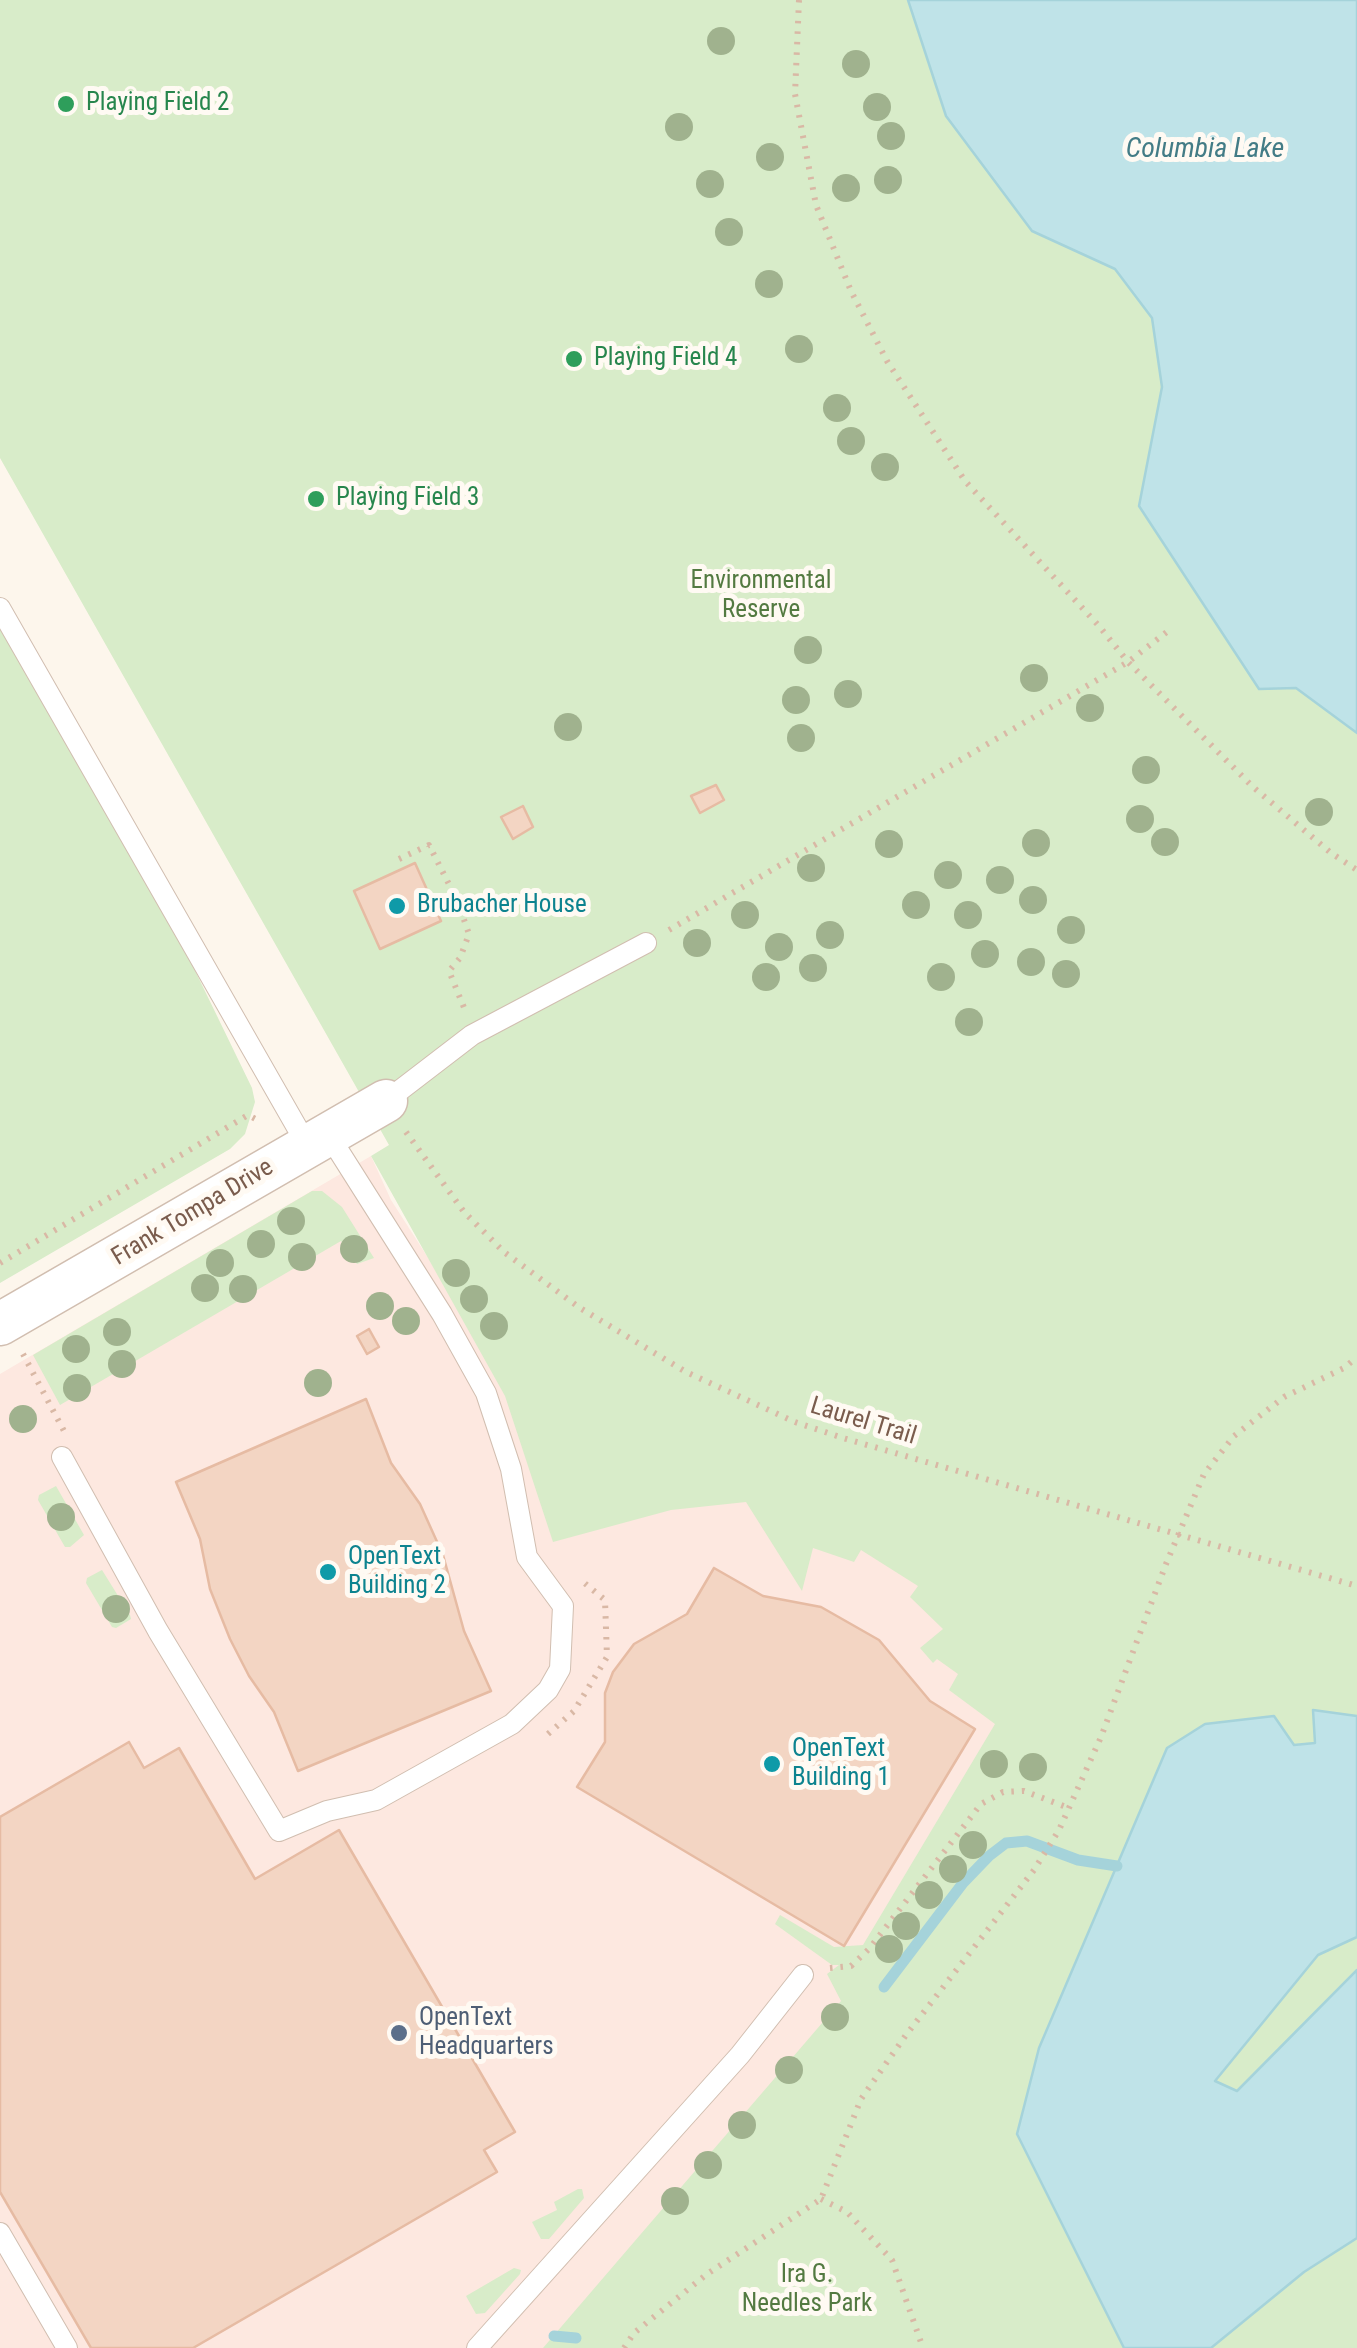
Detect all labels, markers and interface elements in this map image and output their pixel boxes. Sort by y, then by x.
place label: Playing Field 2 [86,89,229,119]
marker: Playing Field 2 [55,93,77,115]
water label: Columbia Lake [1126,133,1284,167]
place label: Playing Field 4 [594,344,737,374]
marker: Playing Field 4 [563,348,585,370]
place label: Playing Field 3 [336,484,479,514]
marker: Playing Field 3 [305,488,327,510]
park label: Environmental Reserve [691,567,831,626]
place label: Brubacher House [417,891,587,921]
marker: Brubacher House [386,895,408,917]
street label: Frank Tompa Drive [107,1153,279,1273]
street label: Laurel Trail [806,1392,920,1452]
place label: OpenText Building 2 [348,1543,446,1602]
marker: OpenText Building 2 [317,1561,339,1583]
place label: OpenText Building 1 [792,1735,890,1794]
marker: OpenText Building 1 [761,1753,783,1775]
place label: OpenText Headquarters [419,2004,554,2063]
marker: OpenText Headquarters [388,2022,410,2044]
park label: Ira G. Needles Park [742,2261,872,2320]

